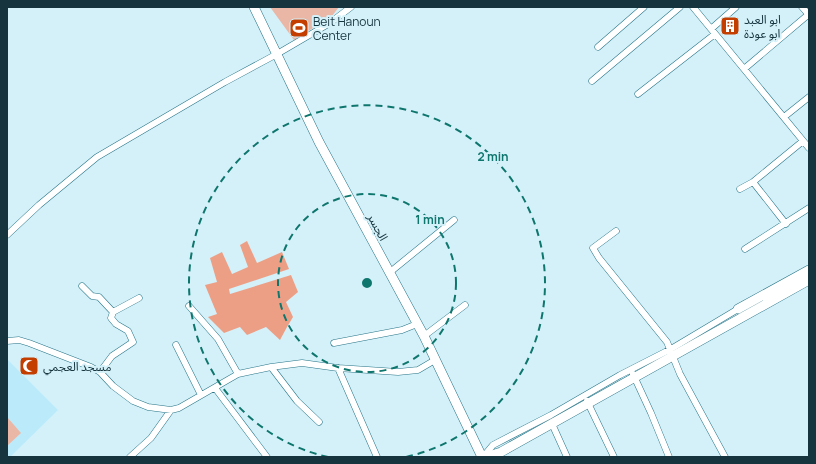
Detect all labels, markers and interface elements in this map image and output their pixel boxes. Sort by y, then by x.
place label: ابو العبد ابو عودة [744,11,781,42]
place label: Beit Hanoun Center [313,13,381,44]
building icon: ابو العبد ابو عودة [719,15,741,37]
sports icon: Beit Hanoun Center [288,17,310,39]
text: 2 min [477,148,509,165]
street label: الجسر [363,210,392,244]
text: 1 min [415,211,445,228]
centre of rings [360,276,374,290]
mosque icon: مسجد العجمي [18,355,40,377]
place label: مسجد العجمي [43,358,112,376]

